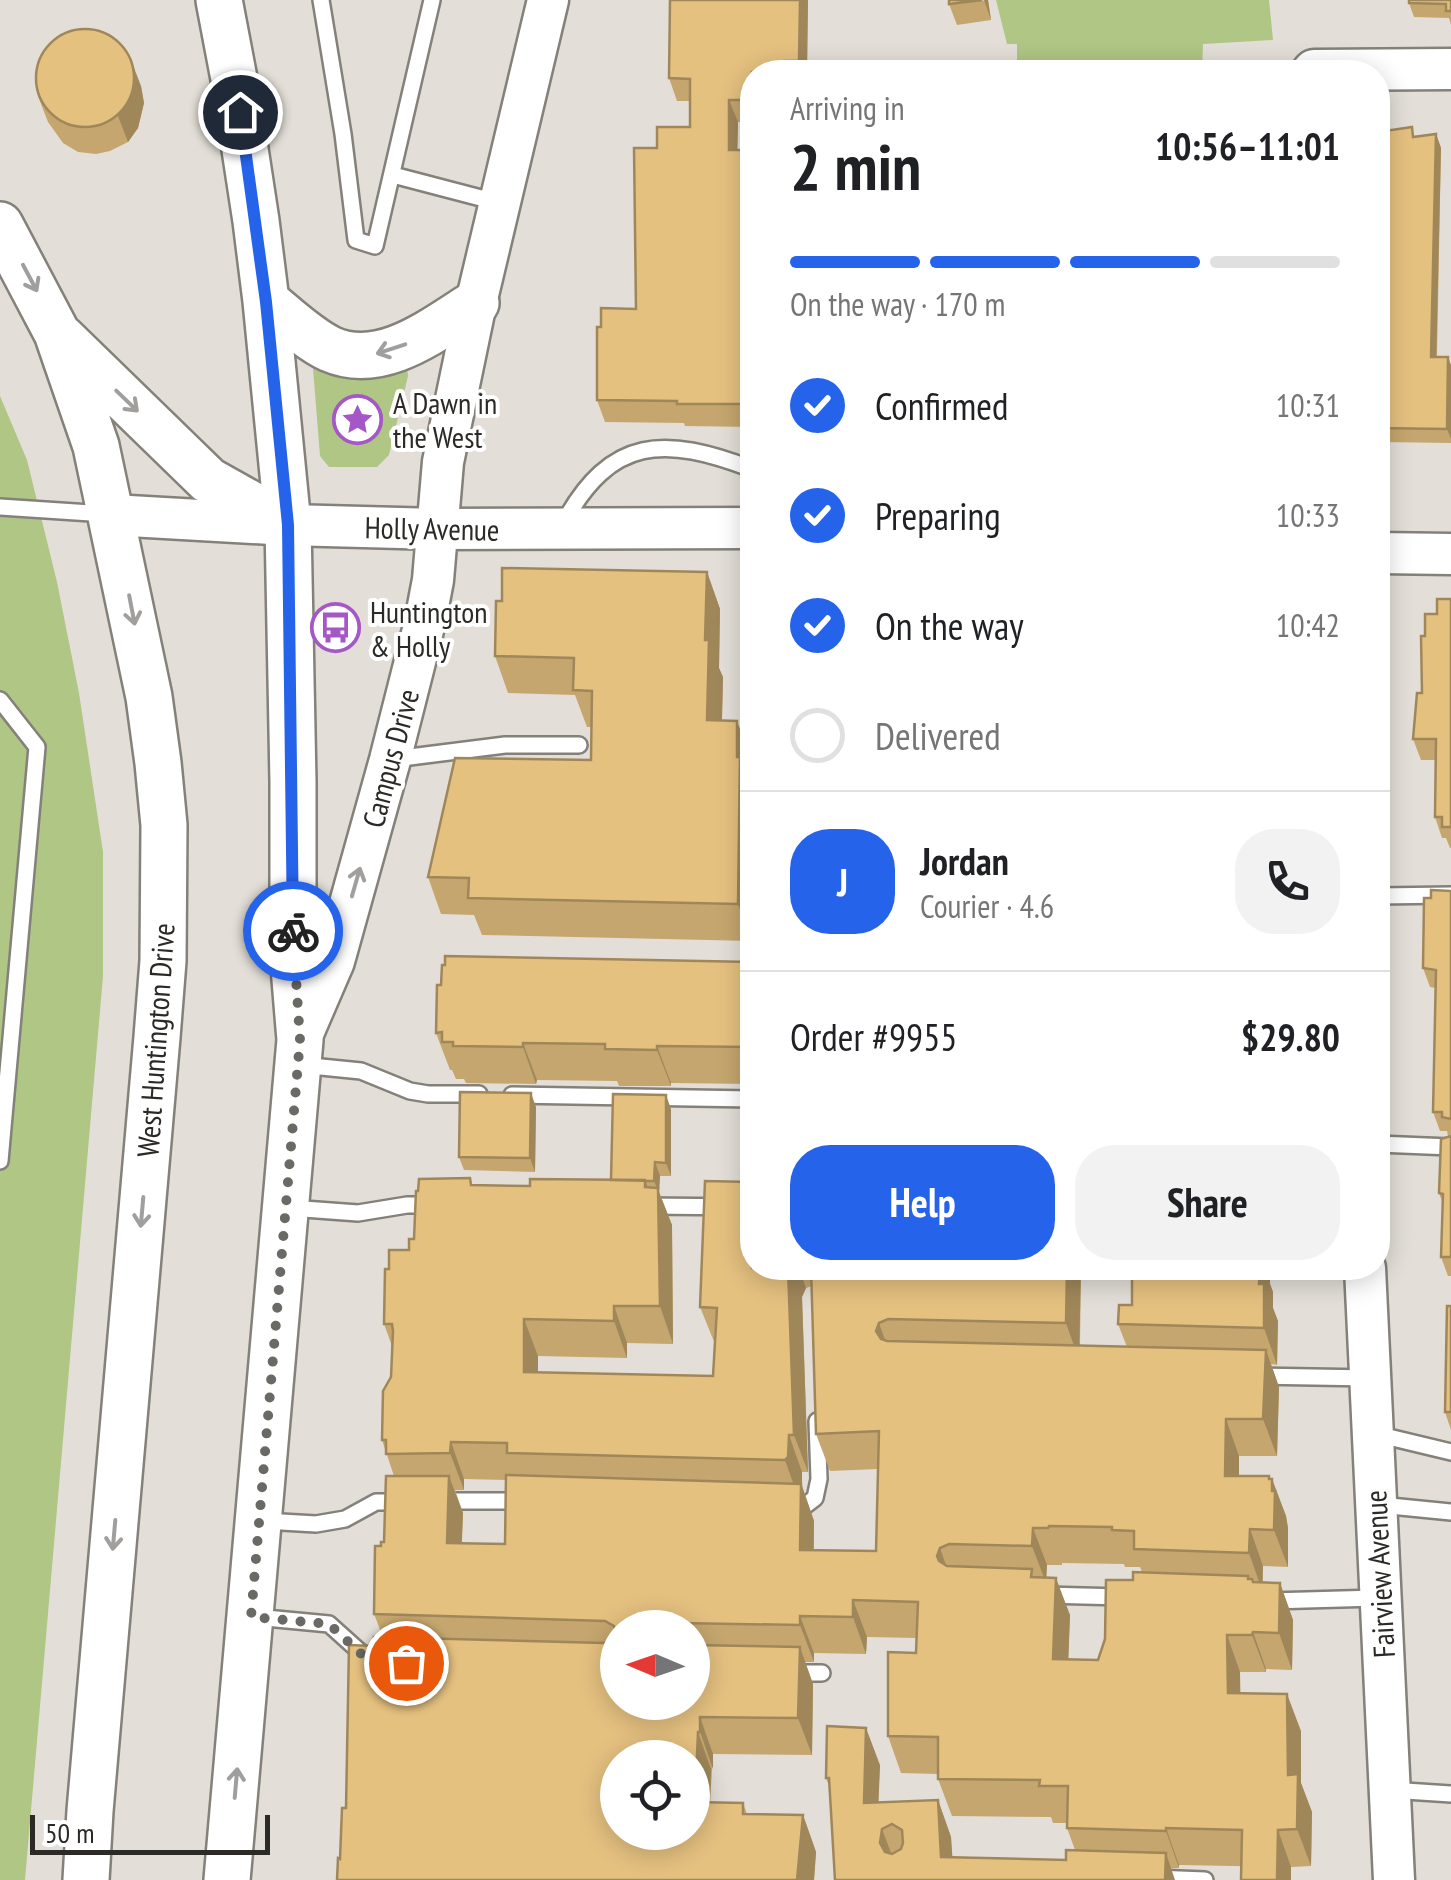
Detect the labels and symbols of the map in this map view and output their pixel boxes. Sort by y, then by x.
pin [198,70,283,155]
one-way arrow [20,263,40,293]
one-way arrow [375,342,407,360]
place label: A Dawn in the West [393,383,497,456]
one-way arrow [115,389,139,413]
place icon: A Dawn in the West [332,393,384,445]
street label: Holly Avenue [364,507,500,549]
place label: Huntington & Holly [370,592,487,665]
one-way arrow [123,593,142,625]
bus stop icon: Huntington & Holly [309,602,361,654]
street label: Campus Drive [353,684,427,832]
one-way arrow [348,867,367,898]
courier [243,881,343,981]
street label: West Huntington Drive [127,922,183,1158]
one-way arrow [133,1195,152,1227]
street label: Fairview Avenue [1355,1489,1403,1659]
one-way arrow [105,1519,124,1551]
north arrow [600,1610,710,1720]
pin [364,1621,449,1706]
one-way arrow [226,1767,245,1799]
scale bar [30,1810,270,1854]

